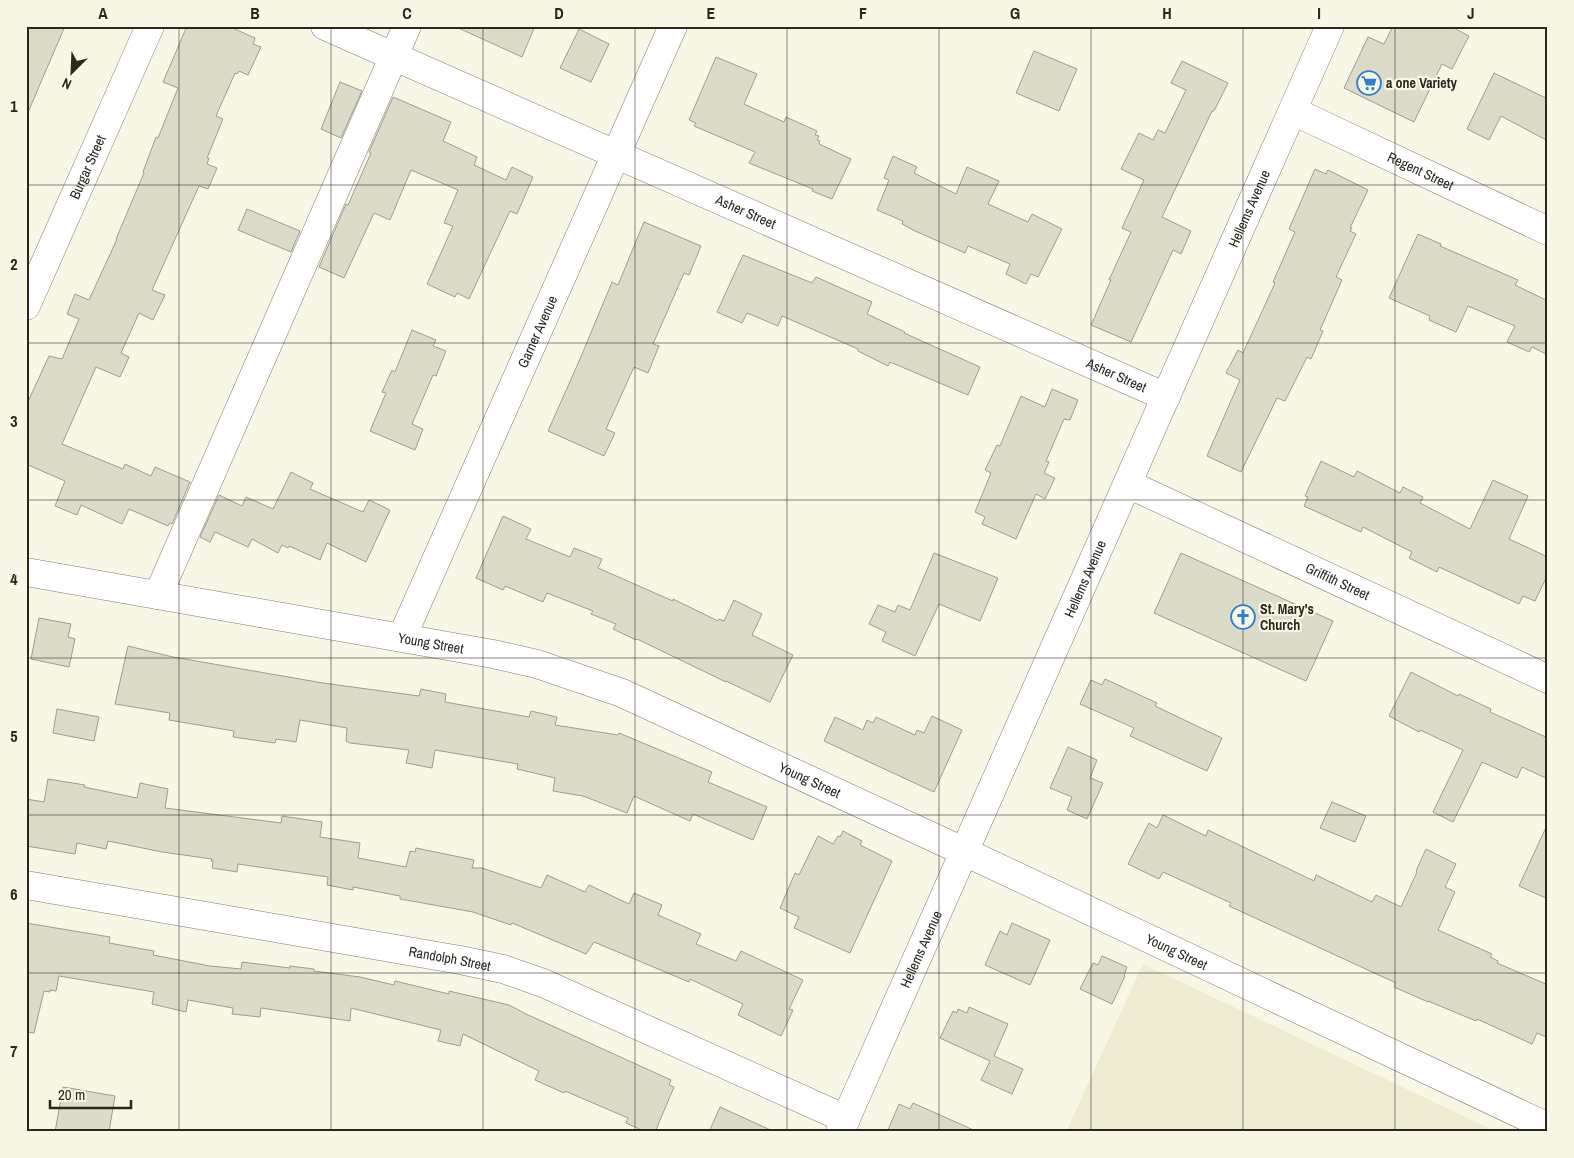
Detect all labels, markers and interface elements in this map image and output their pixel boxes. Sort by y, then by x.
text: A [98,2,108,24]
text: B [250,2,260,24]
text: C [402,2,412,24]
text: D [554,2,564,24]
text: E [707,2,716,24]
text: F [859,2,867,24]
text: G [1010,2,1020,24]
text: H [1162,2,1172,24]
text: I [1317,2,1321,24]
text: J [1467,2,1475,24]
north arrow [48,48,98,98]
supermarket icon: a one Variety [1356,70,1382,96]
text: N [59,74,74,94]
place label: a one Variety [1386,74,1457,92]
text: 1 [10,95,18,117]
street label: Burgar Street [65,132,110,202]
street label: Regent Street [1385,148,1457,194]
street label: Hellems Avenue [1224,167,1274,250]
street label: Asher Street [712,190,779,233]
text: 2 [10,253,18,275]
street label: Garner Avenue [514,293,561,371]
street label: Asher Street [1083,354,1149,396]
text: 3 [10,410,18,432]
street label: Hellems Avenue [1060,537,1110,620]
street label: Griffith Street [1303,559,1373,604]
text: 4 [10,568,18,590]
place label: St. Mary's Church [1260,600,1314,634]
church icon: St. Mary's Church [1230,604,1256,630]
street label: Young Street [397,628,465,658]
text: 5 [10,725,18,747]
street label: Young Street [776,758,844,802]
text: 6 [10,883,18,905]
street label: Hellems Avenue [896,908,946,991]
street label: Young Street [1143,930,1210,974]
street label: Randolph Street [407,942,492,975]
text: 7 [10,1040,18,1062]
scale bar [50,1078,131,1110]
text: 20 m [58,1084,85,1105]

